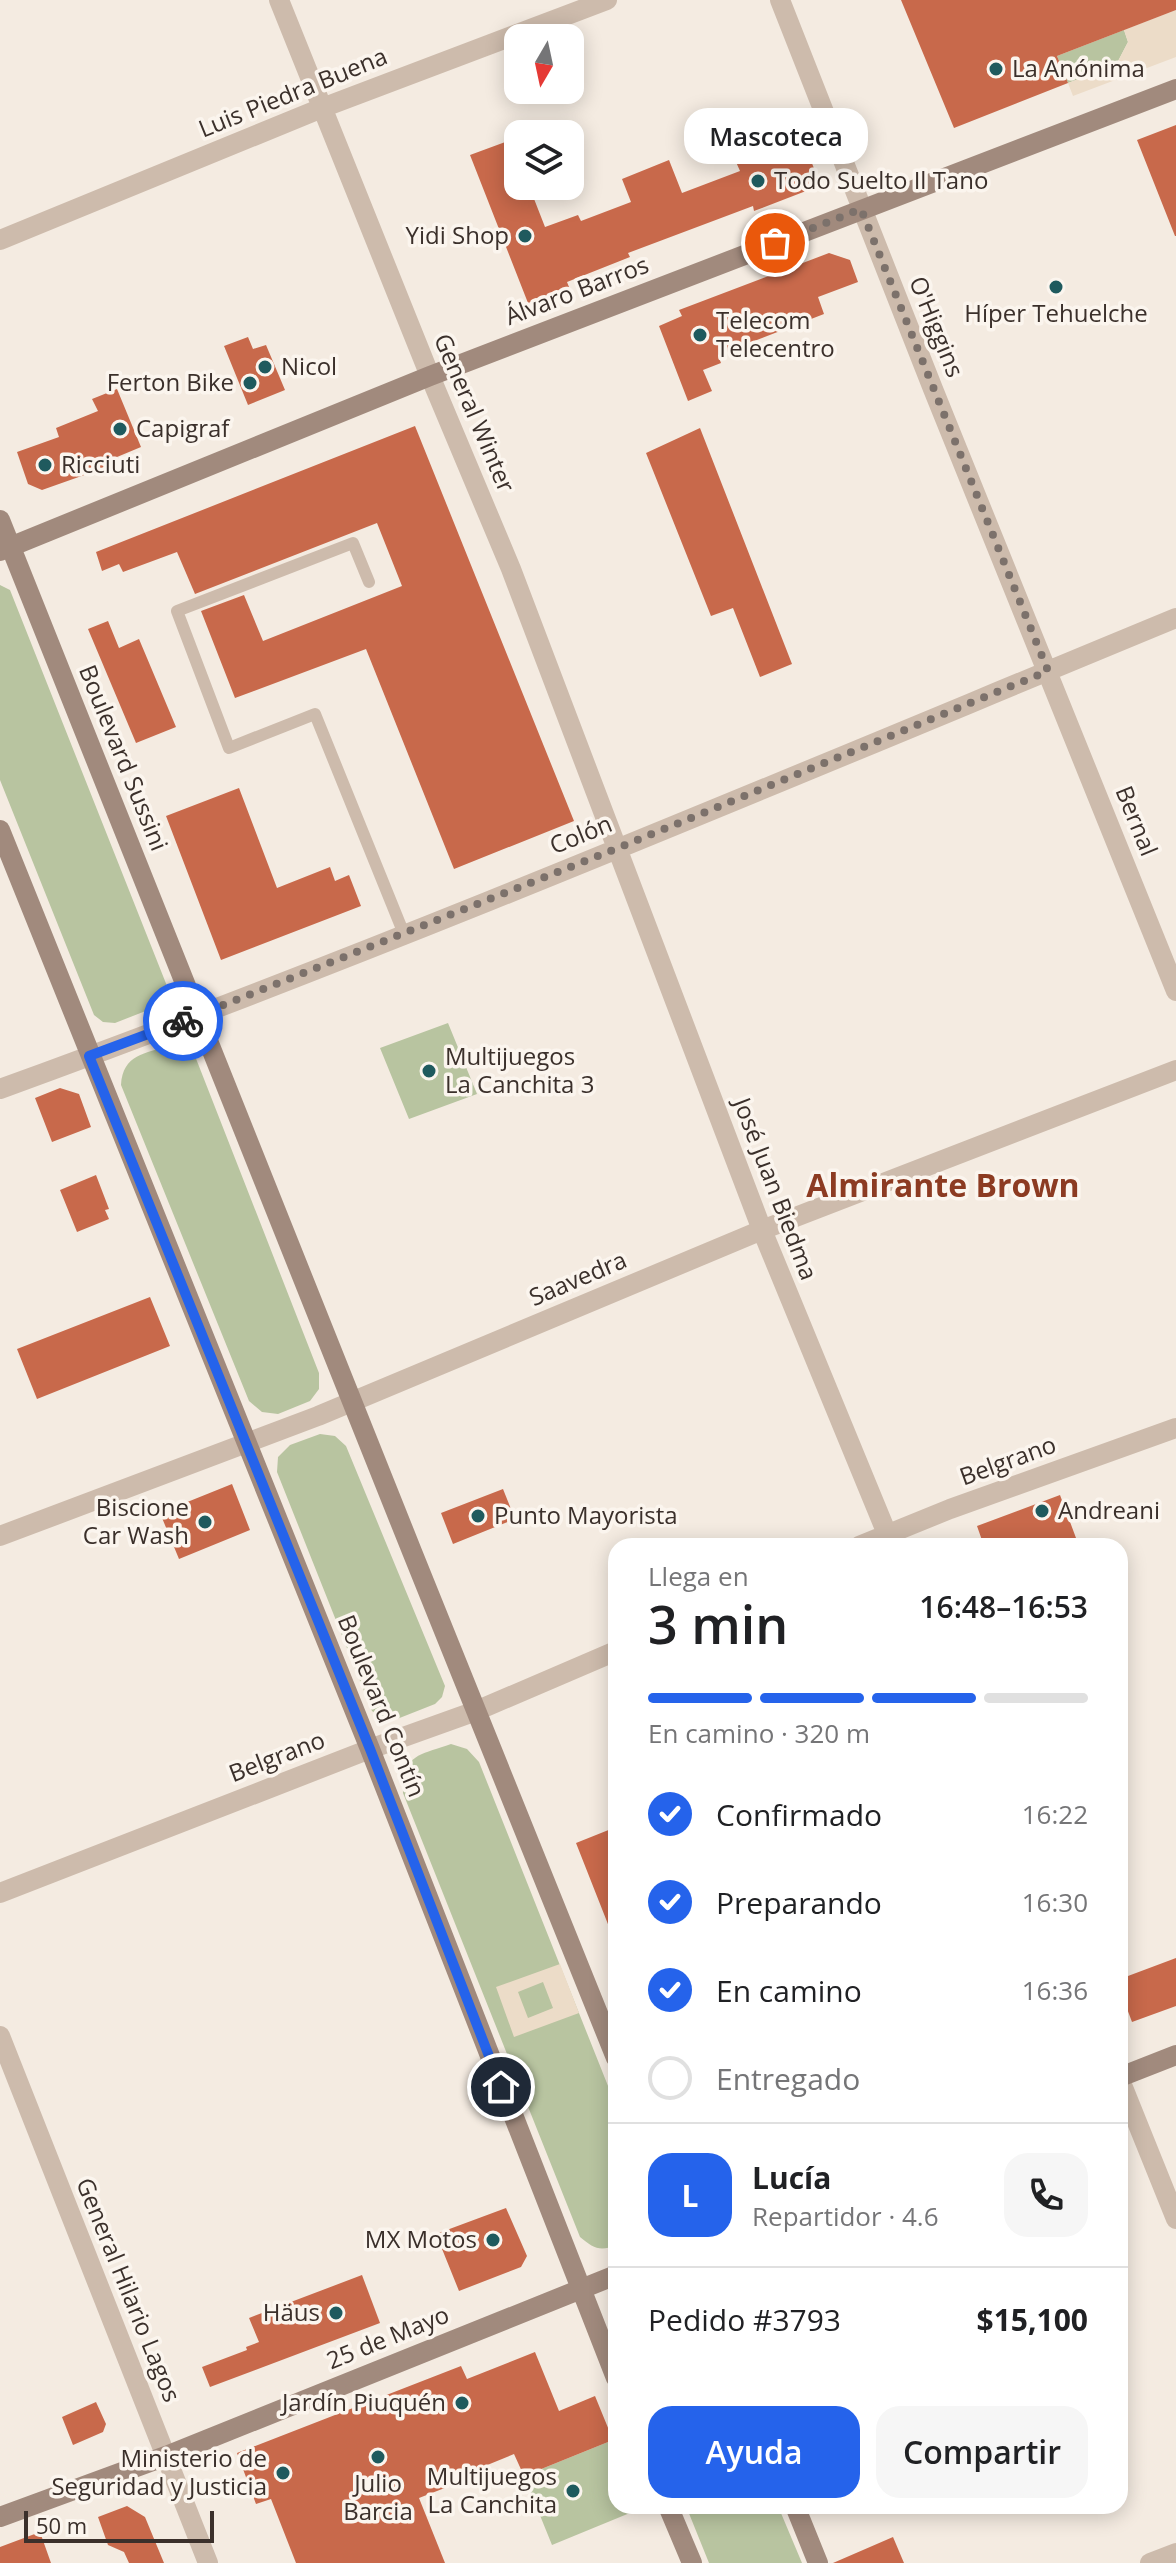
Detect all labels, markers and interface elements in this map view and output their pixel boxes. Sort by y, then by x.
north arrow [504,24,584,104]
map controls [504,24,584,200]
street label: Luis Piedra Buena [193,39,392,145]
place label: La Anónima [1012,51,1145,84]
marker: La Anónima [987,60,1005,78]
callout: Mascoteca [683,107,867,163]
text: Mascoteca [709,118,843,154]
button: layers [504,120,584,200]
place label: Todo Suelto Il Tano [774,163,988,196]
marker: Todo Suelto Il Tano [749,172,767,190]
pin [741,209,809,277]
place label: Yidi Shop [406,218,509,251]
icon: bag [753,221,797,265]
marker: Yidi Shop [516,227,534,245]
street label: Álvaro Barros [500,247,653,332]
street label: O'Higgins [902,271,973,382]
marker: Híper Tehuelche [1047,278,1065,296]
place label: Híper Tehuelche [964,296,1148,329]
place label: Telecom Telecentro [716,303,835,364]
marker: Telecom Telecentro [691,326,709,344]
street label: General Winter [427,328,524,497]
place label: Nicol [281,349,337,382]
marker: Nicol [256,358,274,376]
place label: Ferton Bike [107,365,234,398]
marker: Ferton Bike [241,374,259,392]
place label: Capigraf [136,411,231,444]
marker: Capigraf [111,420,129,438]
place label: Ricciuti [61,447,140,480]
marker: Ricciuti [36,456,54,474]
street label: Boulevard Sussini [72,660,177,855]
street label: Bernal [1108,780,1166,860]
street label: Colón [544,806,617,861]
courier [143,981,223,1061]
icon: bike [161,999,205,1043]
place label: Multijuegos La Canchita 3 [445,1039,594,1100]
marker: Multijuegos La Canchita 3 [420,1062,438,1080]
street label: José Juan Biedma [726,1091,826,1284]
district label: Almirante Brown [806,1163,1080,1206]
street label: Saavedra [524,1242,631,1313]
street label: Belgrano [955,1427,1060,1492]
place label: Biscione Car Wash [83,1490,189,1551]
place label: Andreani [1058,1493,1160,1526]
place label: Punto Mayorista [494,1498,678,1531]
marker: Andreani [1033,1502,1051,1520]
marker: Punto Mayorista [469,1507,487,1525]
marker: Biscione Car Wash [196,1513,214,1531]
text: Llega en [648,1558,749,1594]
text: 16:48–16:53 [919,1586,1088,1627]
text: 3 min [648,1588,788,1659]
street label: Boulevard Contín [331,1609,434,1801]
text: En camino · 320 m [648,1715,870,1751]
street label: Belgrano [224,1722,329,1789]
icon: check [648,1792,692,1836]
text: Confirmado [716,1794,882,1835]
text: 16:22 [1022,1796,1088,1832]
icon: check [648,1880,692,1924]
text: Preparando [716,1882,882,1923]
text: 16:30 [1022,1884,1088,1920]
icon: check [648,1968,692,2012]
text: En camino [716,1970,862,2011]
text: 16:36 [1022,1972,1088,2008]
pin [467,2053,535,2121]
text: Entregado [716,2058,860,2099]
icon: home [479,2065,523,2109]
button: phone [1004,2153,1088,2237]
text: Lucía [752,2157,831,2198]
street label: General Hilario Lagos [69,2172,189,2406]
text: L [682,2175,698,2216]
text: Repartidor · 4.6 [752,2198,939,2234]
place label: MX Motos [365,2222,477,2255]
marker: MX Motos [484,2231,502,2249]
place label: Häus [263,2295,320,2328]
street label: 25 de Mayo [321,2297,454,2376]
text: Pedido #3793 [648,2299,841,2340]
text: $15,100 [977,2299,1088,2340]
marker: Häus [327,2304,345,2322]
place label: Jardín Piuquén [280,2385,446,2418]
marker: Jardín Piuquén [453,2394,471,2412]
button: Ayuda [648,2406,860,2498]
button: Compartir [876,2406,1088,2498]
place label: Ministerio de Seguridad y Justicia [51,2441,267,2502]
marker: Julio Barcia [369,2448,387,2466]
place label: Multijuegos La Canchita [427,2459,557,2520]
marker: Ministerio de Seguridad y Justicia [274,2464,292,2482]
place label: Julio Barcia [343,2466,413,2527]
marker: Multijuegos La Canchita [564,2482,582,2500]
scale bar [24,2507,214,2543]
text: 50 m [36,2510,87,2540]

